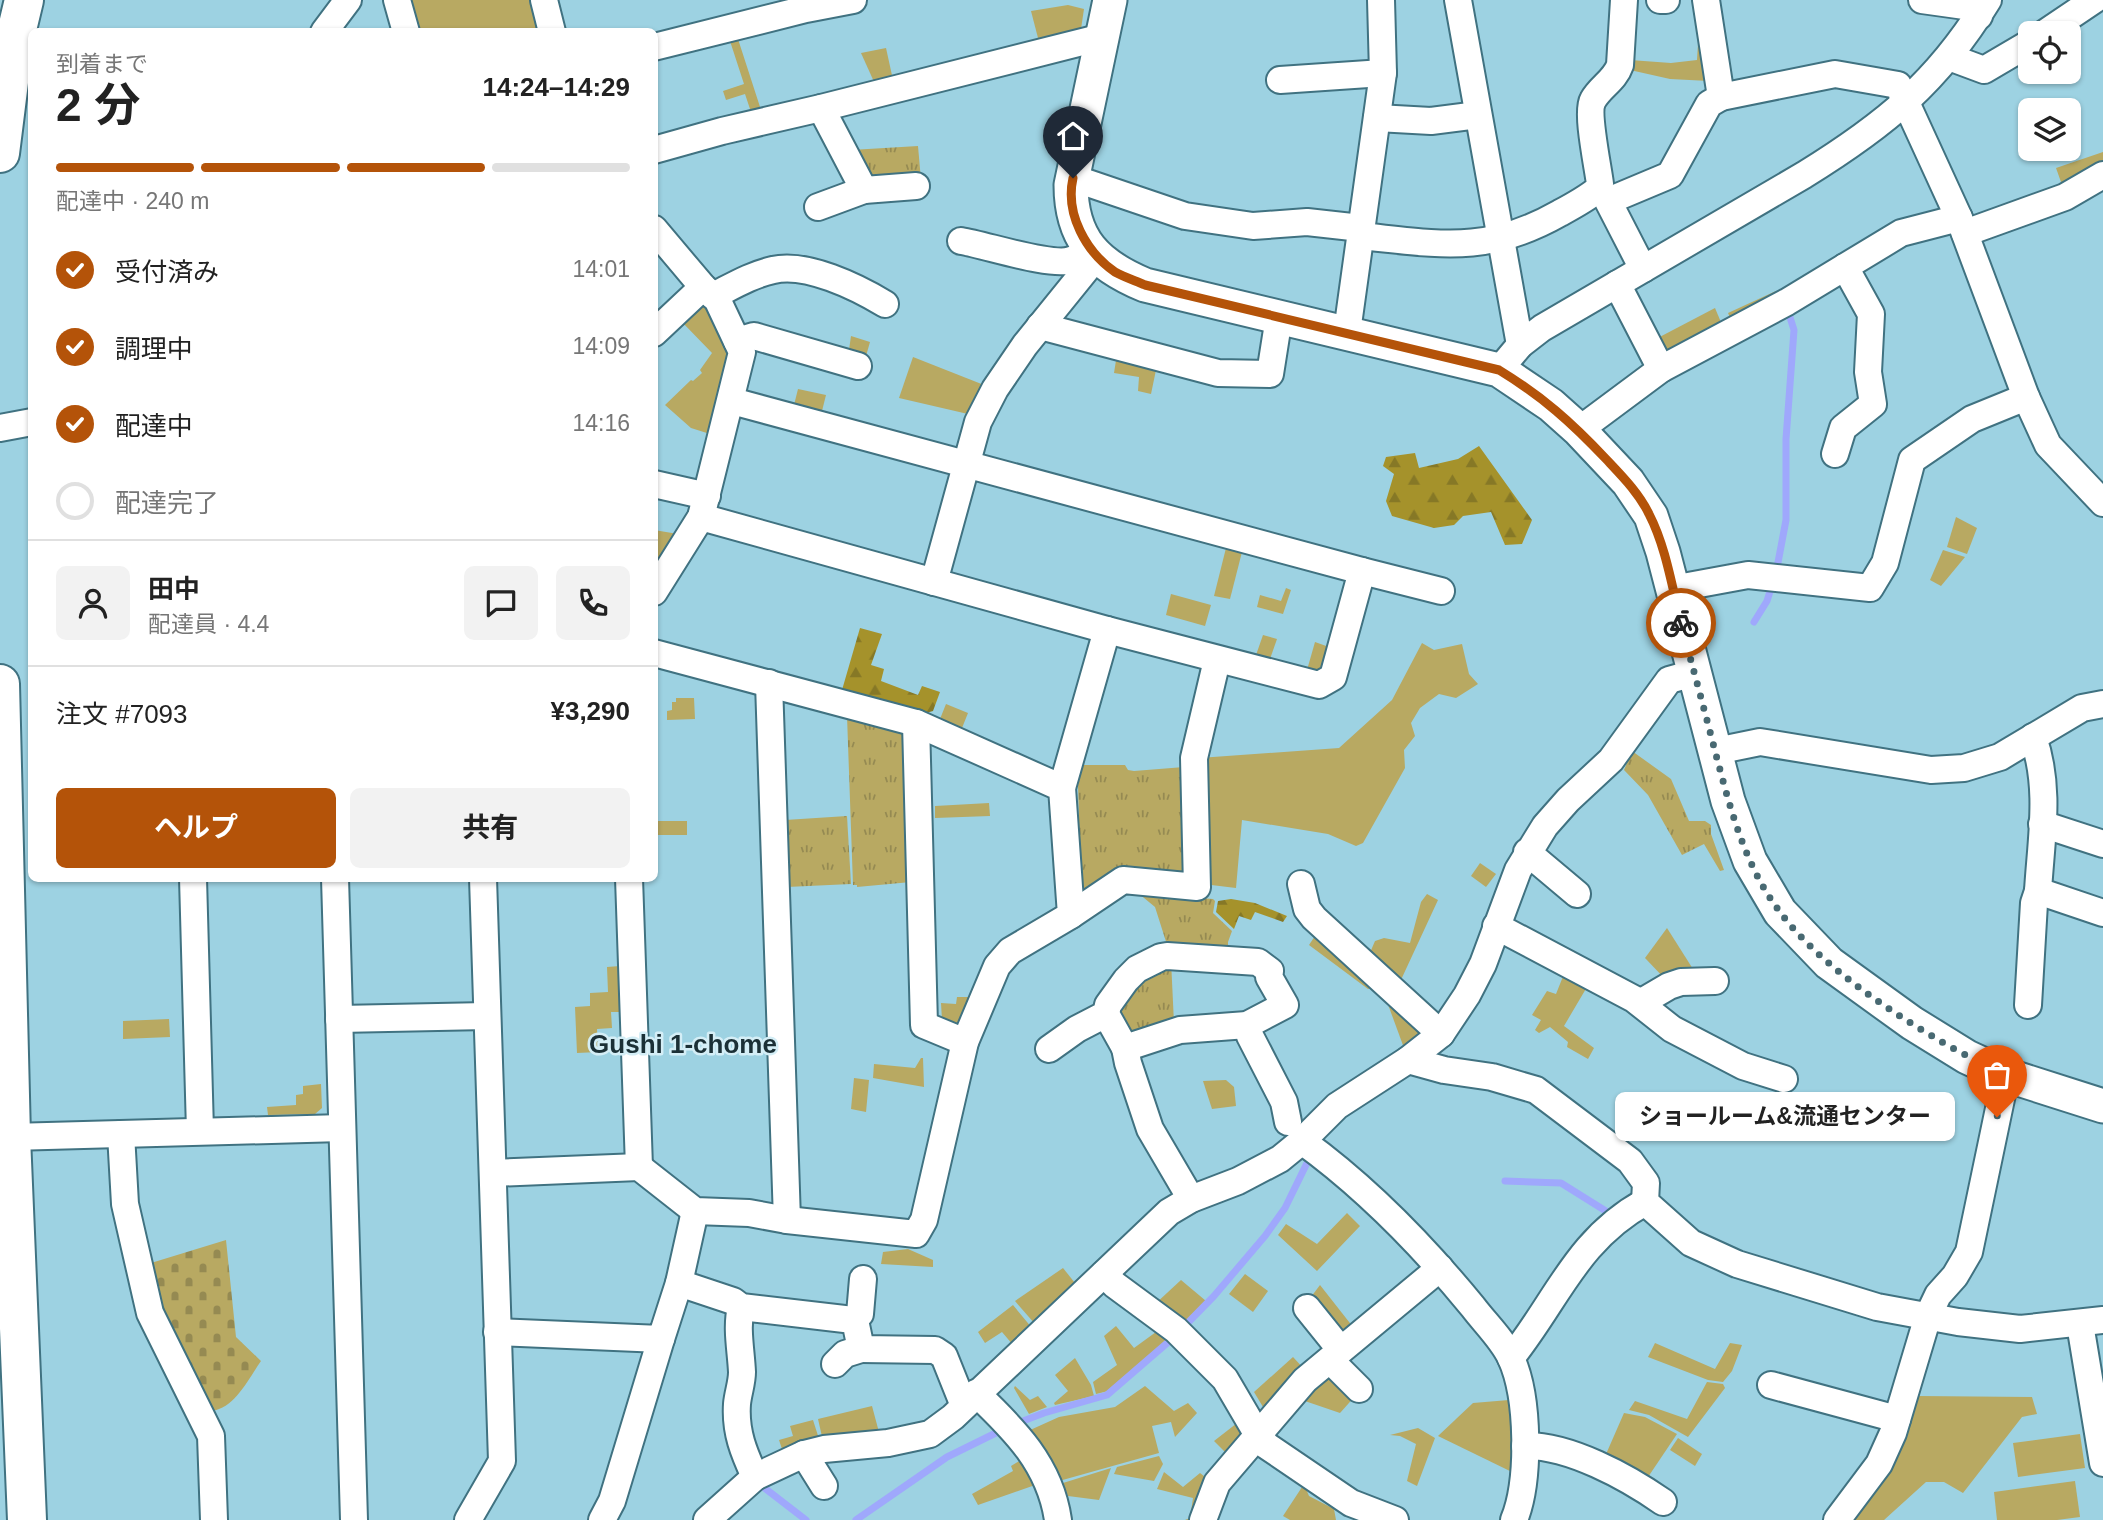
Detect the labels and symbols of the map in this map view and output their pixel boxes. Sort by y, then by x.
pin [1043,106,1103,178]
courier [1646,588,1716,658]
district label: Gushi 1-chome [589,1029,777,1059]
pin [1967,1045,2027,1117]
callout: ショールーム&流通センター [1616,1092,1955,1142]

